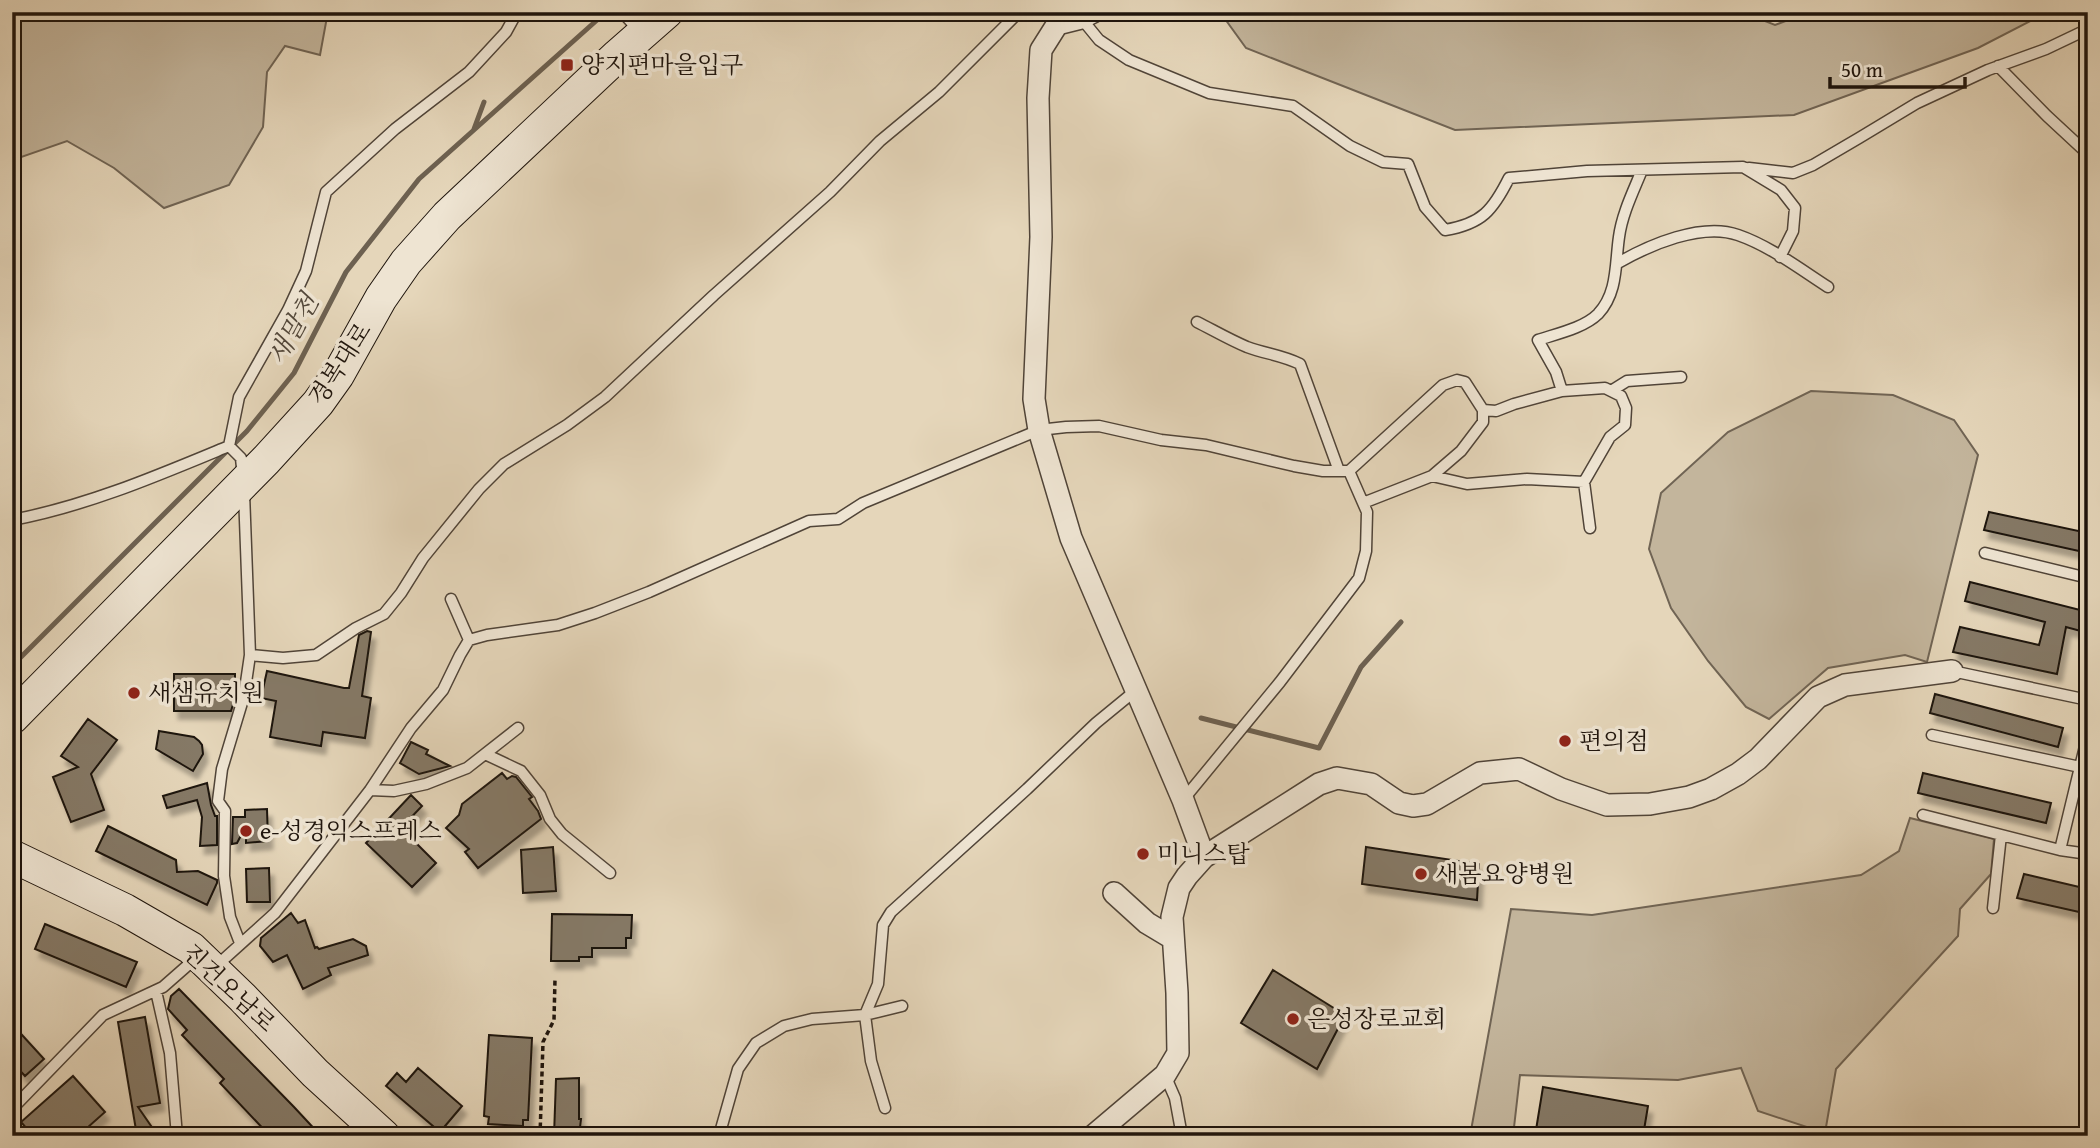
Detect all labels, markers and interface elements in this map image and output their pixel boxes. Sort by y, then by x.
scale bar [1830,46,1965,90]
place label: 양지편마을입구 [581,47,743,82]
text: 50 m [1841,54,1883,85]
marker: 양지편마을입구 [559,57,575,73]
water label: 새말천 [257,285,329,371]
street label: 경복대로 [300,315,380,412]
place label: 새샘유치원 [148,675,264,710]
marker: 새샘유치원 [126,685,142,701]
place label: 편의점 [1579,723,1649,758]
marker: 편의점 [1557,733,1573,749]
place label: e-성경익스프레스 [260,813,442,848]
marker: e-성경익스프레스 [238,823,254,839]
place label: 미니스탑 [1157,836,1251,871]
marker: 미니스탑 [1135,846,1151,862]
place label: 새봄요양병원 [1435,856,1574,891]
marker: 새봄요양병원 [1413,866,1429,882]
street label: 진건오남로 [175,935,284,1040]
place label: 은성장로교회 [1307,1001,1446,1036]
marker: 은성장로교회 [1285,1011,1301,1027]

